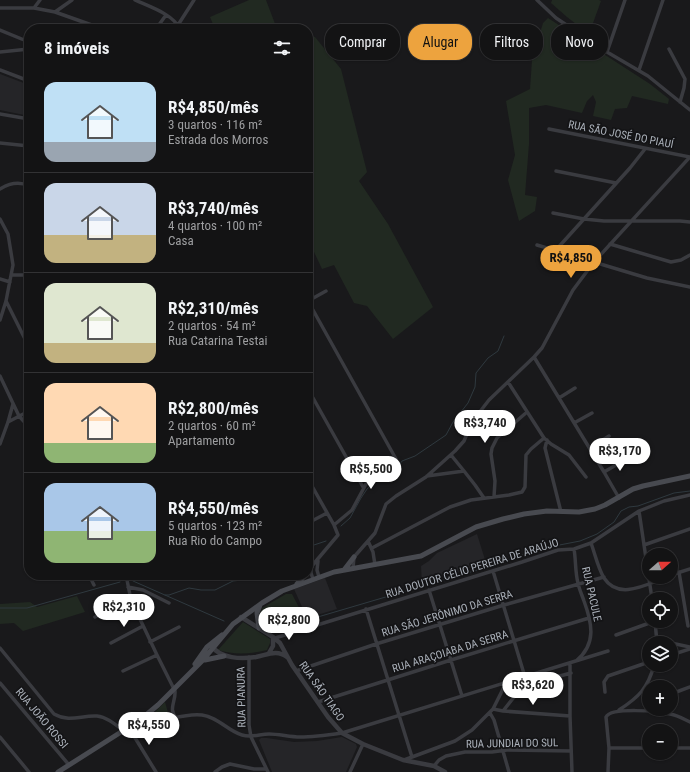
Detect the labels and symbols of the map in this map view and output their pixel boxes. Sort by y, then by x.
street label: RUA SÃO JOSÉ DO PIAUÍ [567,118,676,151]
pin: R$4,850 [534,245,608,279]
pin: R$3,740 [448,410,522,444]
pin: R$3,170 [583,438,657,472]
pin: R$5,500 [334,456,408,490]
street label: RUA DOUTOR CÉLIO PEREIRA DE ARAÚJO [384,536,560,601]
north arrow [642,548,678,584]
street label: RUA PACULE [579,566,604,623]
street label: RUA SÃO JERÔNIMO DA SERRA [380,587,515,640]
pin: R$2,310 [87,594,161,628]
pin: R$2,800 [252,607,326,641]
street label: RUA ARAÇOIABA DA SERRA [391,627,510,675]
street label: RUA SÃO TIAGO [296,659,347,724]
street label: RUA PIANURA [234,666,249,728]
pin: R$3,620 [496,672,570,706]
street label: RUA JOÃO ROSSI [13,686,71,751]
pin: R$4,550 [112,712,186,746]
street label: RUA JUNDIAI DO SUL [466,736,558,751]

